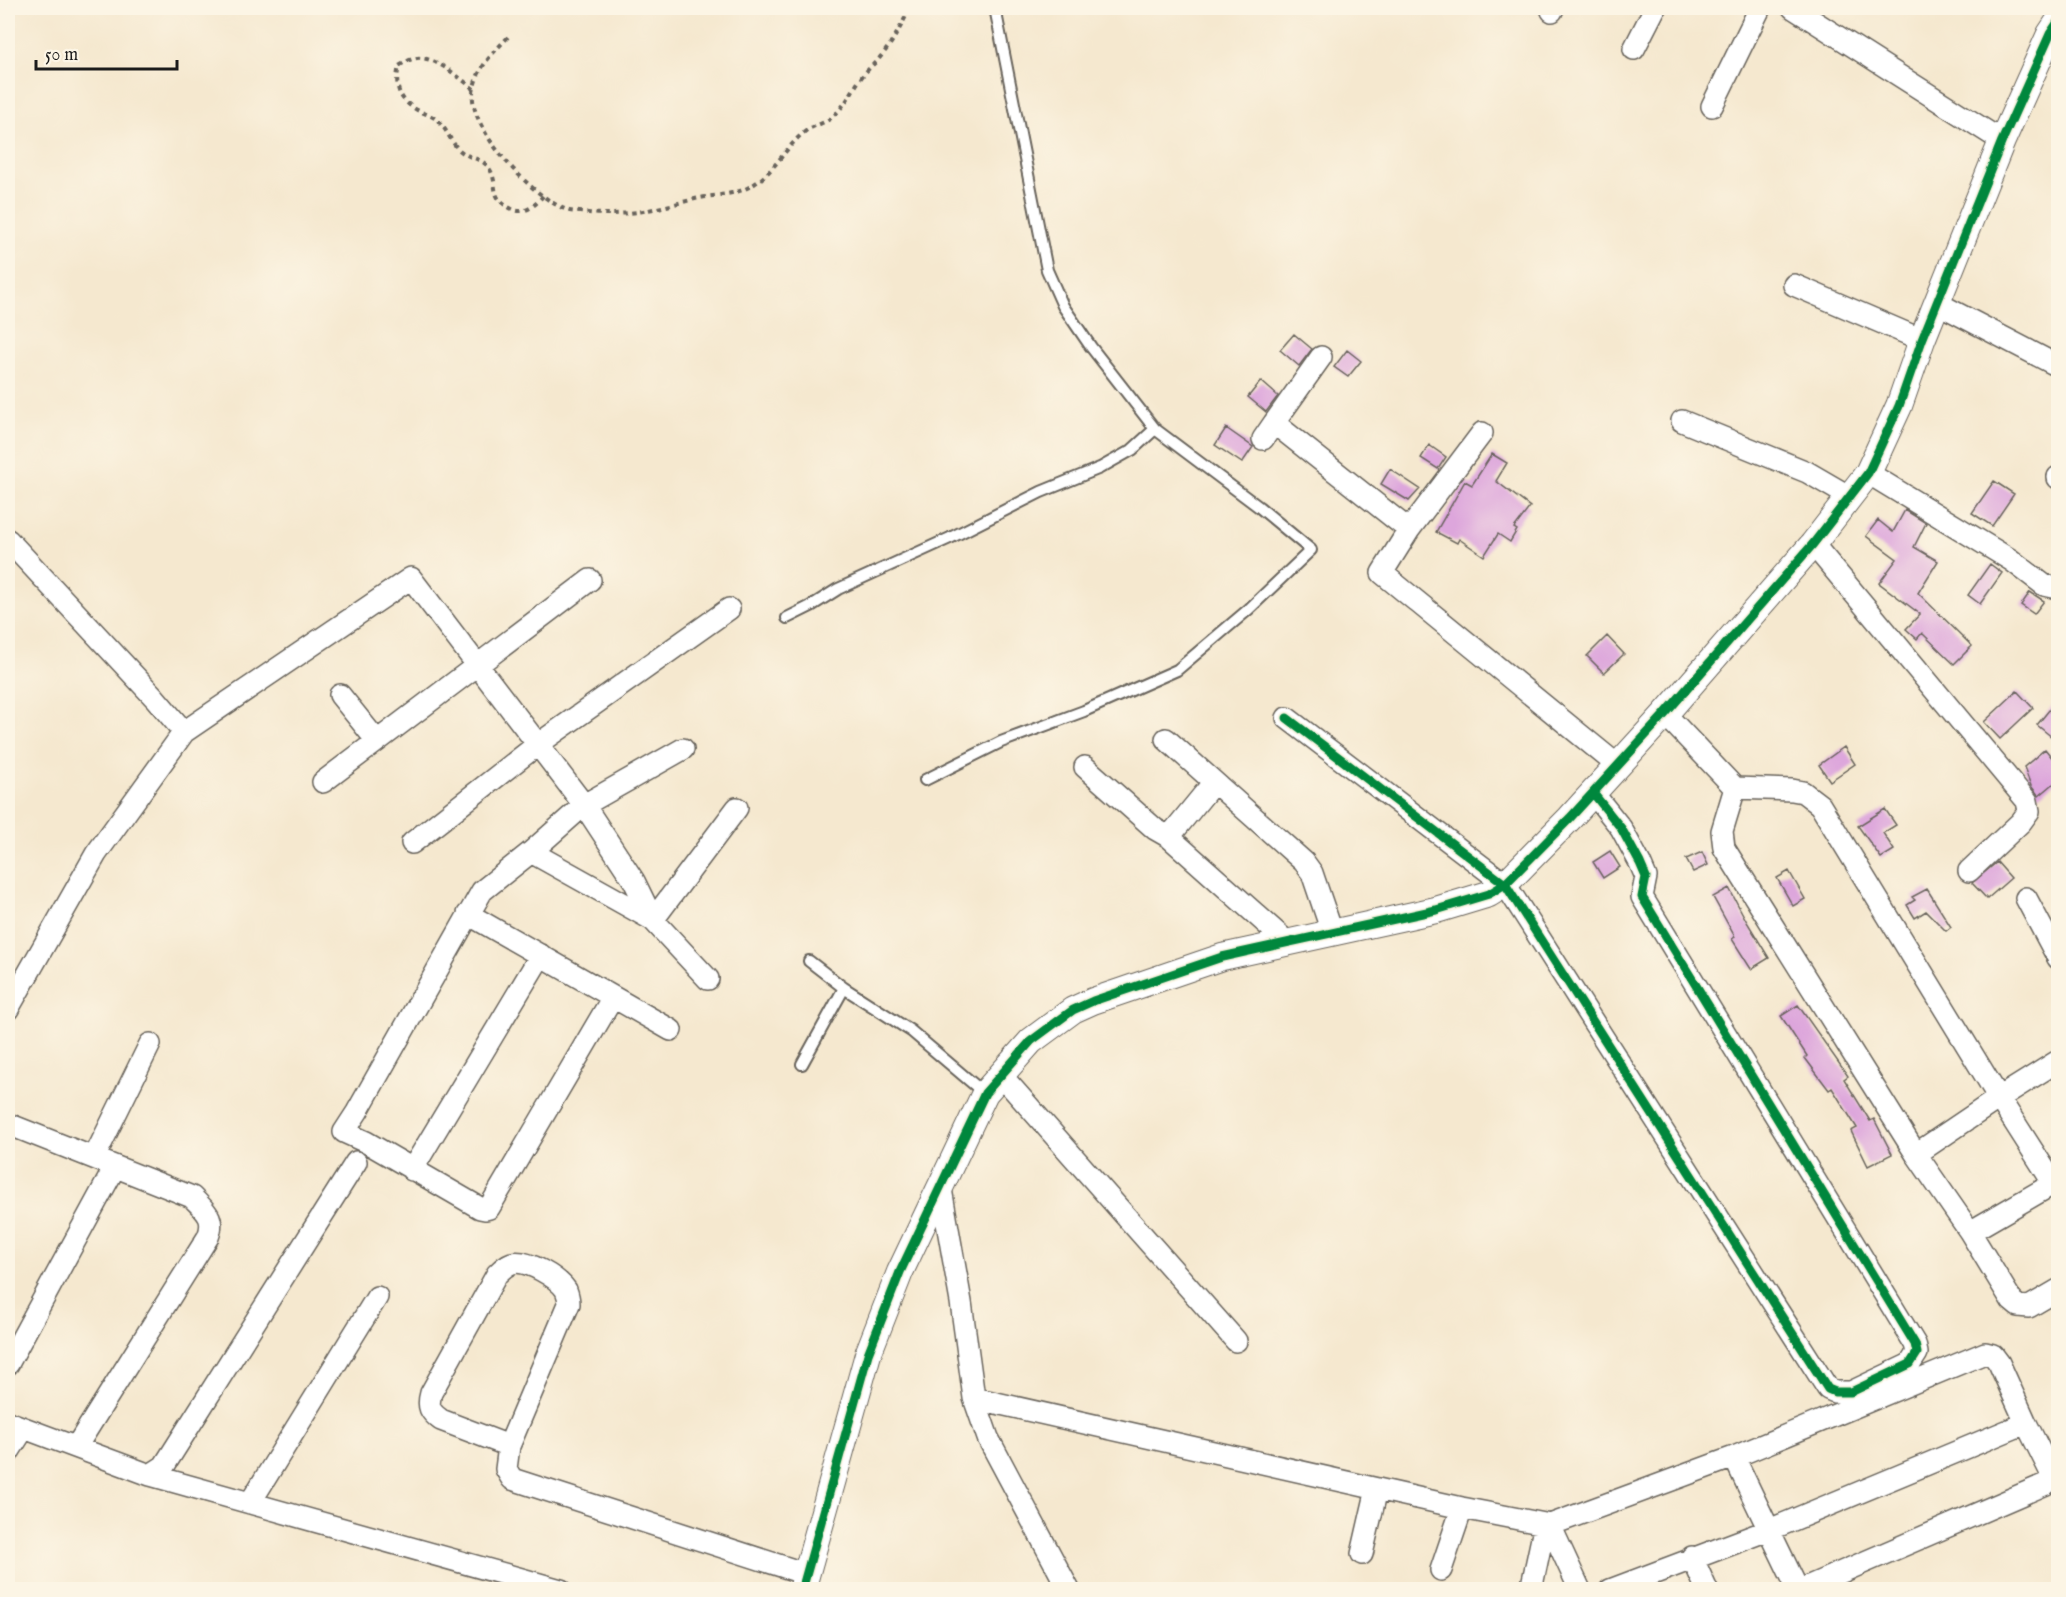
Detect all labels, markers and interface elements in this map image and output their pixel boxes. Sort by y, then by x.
scale bar [36,33,177,71]
text: 50 m [45,44,78,67]

